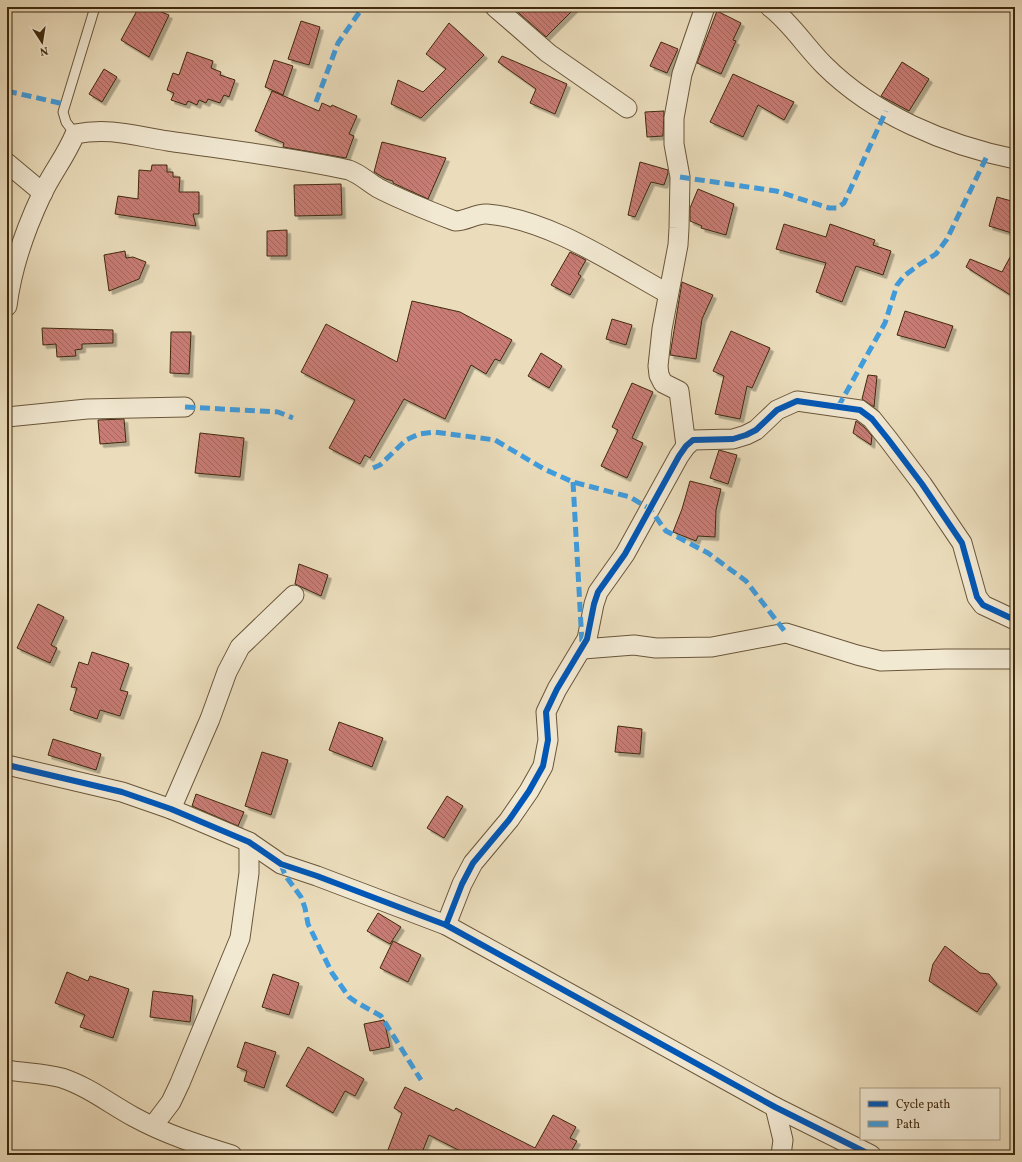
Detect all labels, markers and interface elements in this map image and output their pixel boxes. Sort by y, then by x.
north arrow [22,22,62,62]
text: N [38,42,49,58]
legend [860,1088,1000,1140]
text: Cycle path [896,1097,951,1113]
text: Path [896,1117,920,1133]

